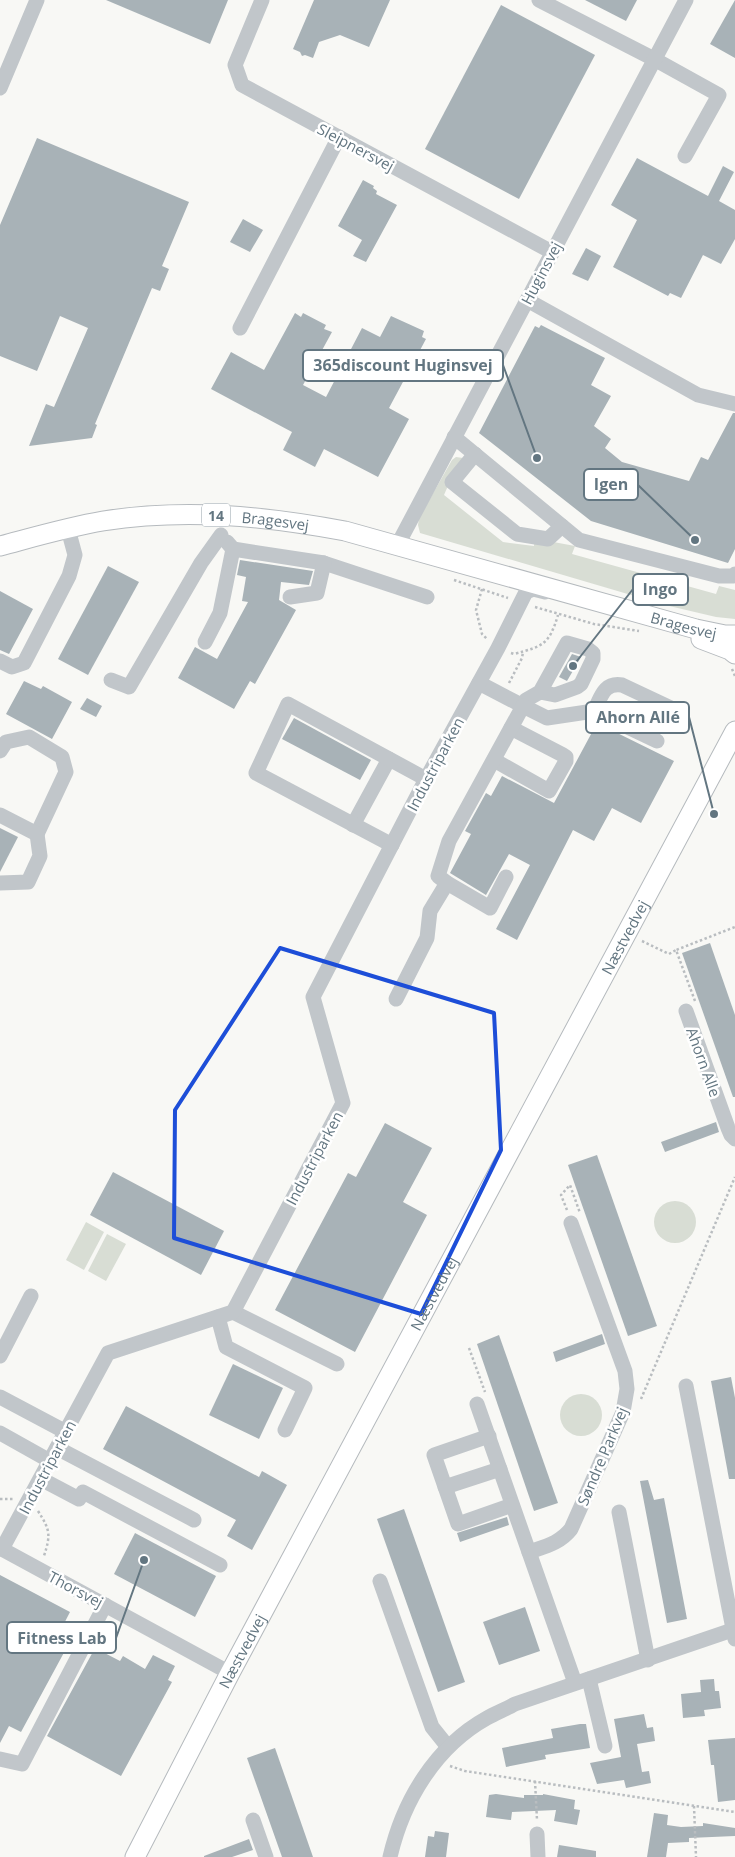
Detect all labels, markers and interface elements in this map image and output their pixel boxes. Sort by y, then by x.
street label: Sleipnersvej [314,118,398,176]
street label: Huginsvej [516,238,566,308]
callout: 365discount Huginsvej [303,350,503,381]
text: 365discount Huginsvej [313,354,493,376]
callout: Igen [584,469,638,500]
text: Igen [594,473,628,495]
road number: 14 [202,504,230,526]
street label: Bragesvej [241,507,310,535]
callout: Ingo [633,574,688,605]
text: Ingo [643,578,677,600]
street label: Bragesvej [648,607,719,643]
callout: Ahorn Allé [586,702,689,733]
text: Ahorn Allé [596,706,680,728]
street label: Industriparken [402,714,468,814]
street label: Næstvedvej [596,896,653,978]
street label: Ahorn Alle [682,1025,726,1099]
street label: Industriparken [281,1108,347,1208]
street label: Næstvedvej [406,1253,462,1334]
street label: Søndre Parkvej [572,1404,632,1508]
street label: Industriparken [14,1417,80,1517]
street label: Thorsvej [45,1566,107,1612]
street label: Næstvedvej [214,1610,270,1692]
callout: Fitness Lab [7,1622,116,1653]
text: Fitness Lab [17,1627,107,1649]

